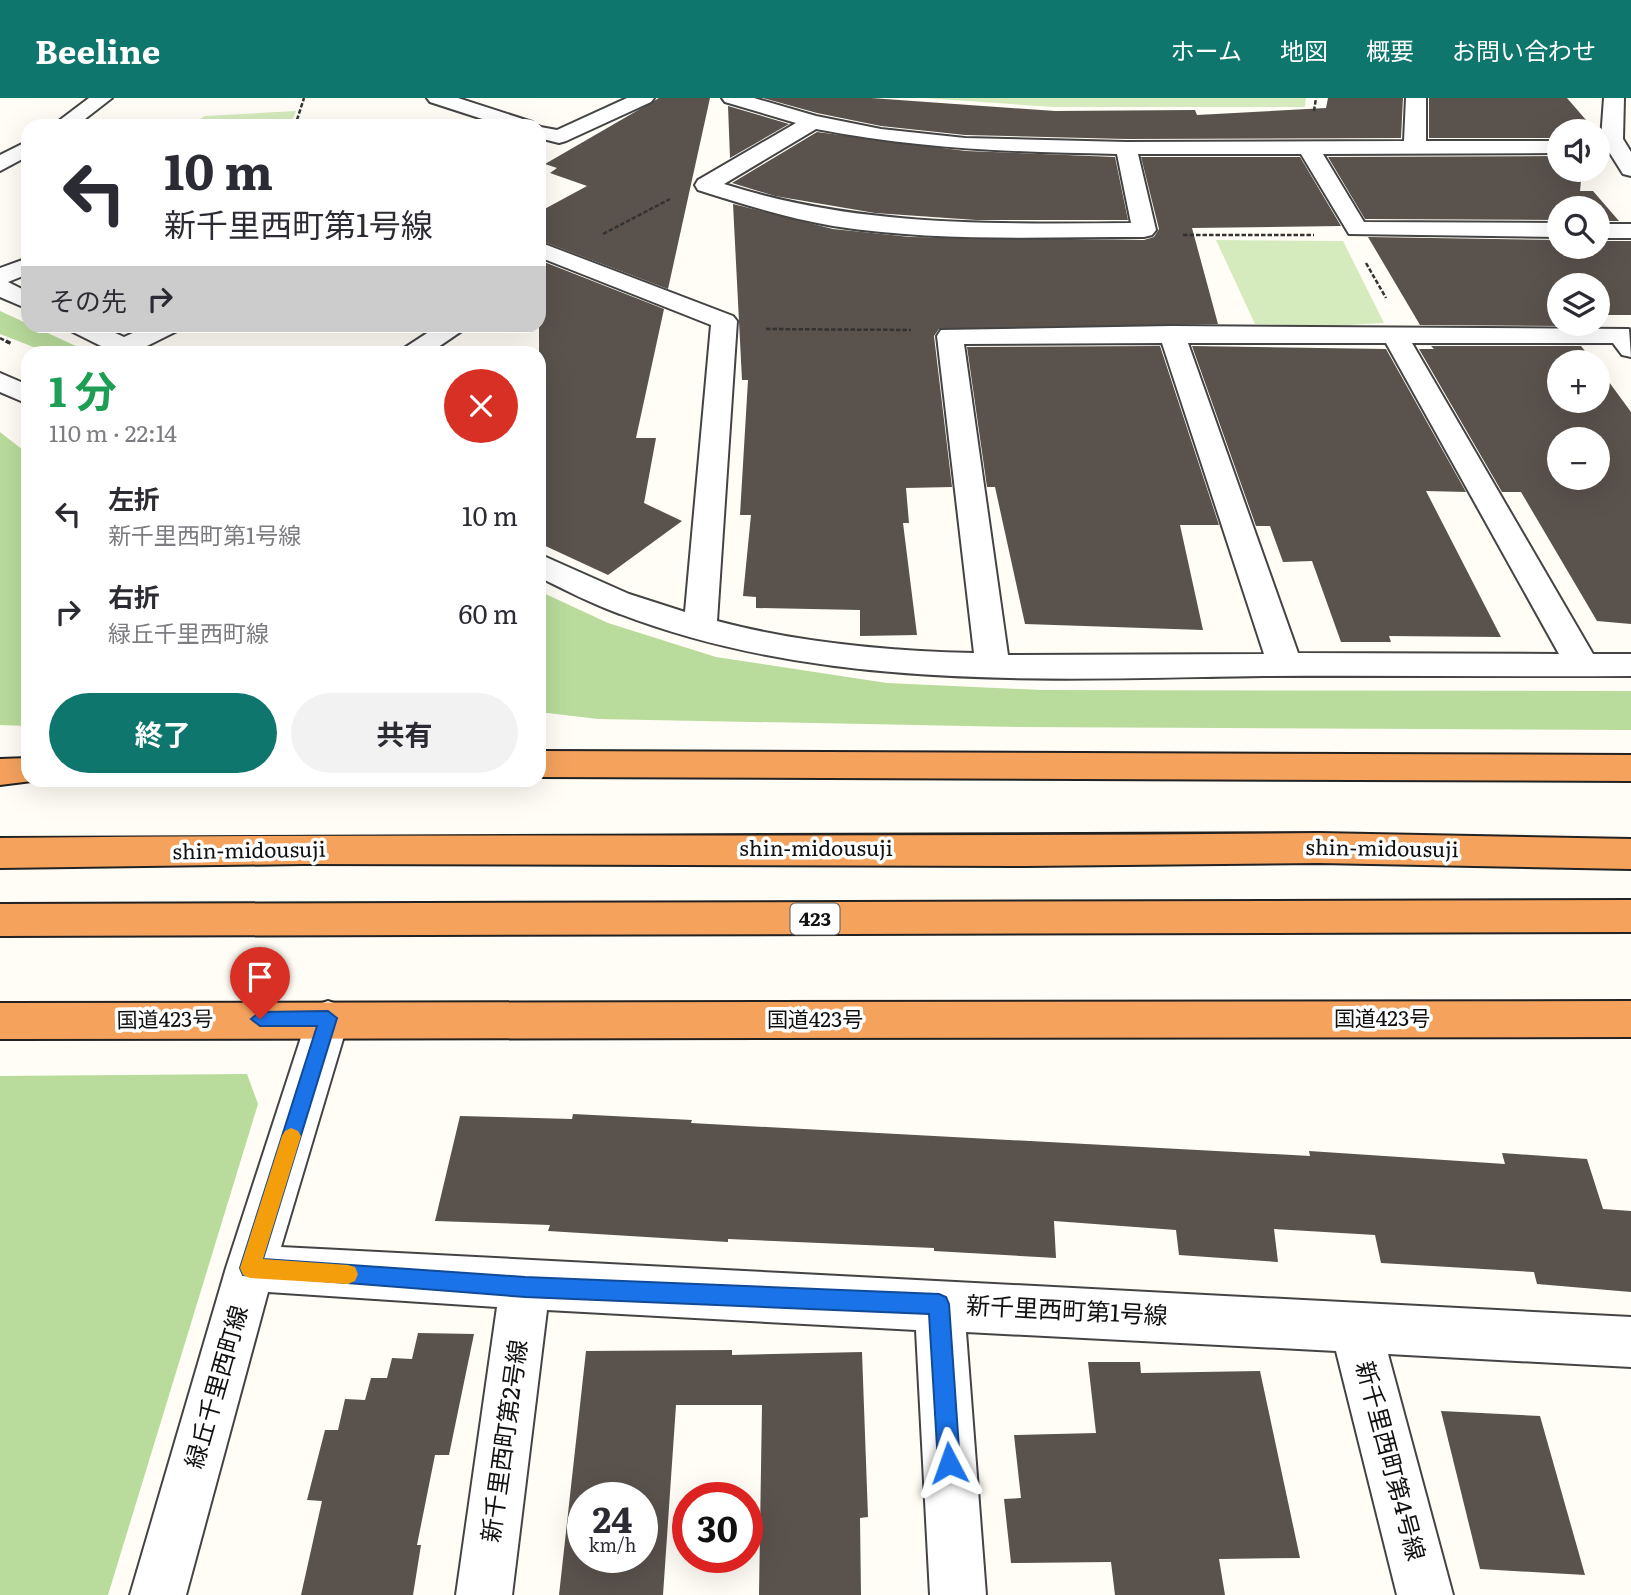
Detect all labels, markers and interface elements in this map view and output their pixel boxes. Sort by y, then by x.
text: Beeline [35,25,160,74]
text: ホーム [1171,32,1242,67]
text: 地図 [1280,32,1328,67]
text: 概要 [1366,32,1414,67]
text: お問い合わせ [1452,32,1596,67]
map controls [1547,119,1610,490]
button: sound [1547,119,1610,182]
text: 10 m [164,132,273,205]
icon: left [49,147,140,238]
button: search [1547,196,1610,259]
text: 新千里西町第1号線 [164,199,433,247]
button: layers [1547,273,1610,336]
text: その先 [49,280,127,319]
icon: right [141,280,179,318]
button: + [1547,350,1610,413]
text: 1 分 [49,358,117,420]
button: close [444,369,518,443]
text: 110 m · 22:14 [49,415,177,449]
button: − [1547,427,1610,490]
text: 左折 [108,478,160,517]
icon: left [49,495,87,533]
text: 10 m [462,495,518,534]
text: 新千里西町第1号線 [108,517,301,551]
text: 右折 [108,576,160,615]
icon: right [49,593,87,631]
text: 60 m [459,593,518,632]
text: 緑丘千里西町線 [108,615,269,649]
button: 終了 [49,693,277,773]
button: 共有 [291,693,518,773]
street label: shin-midousuji [1305,830,1459,863]
street label: shin-midousuji [739,831,893,862]
street label: shin-midousuji [172,832,326,865]
road number: 423 [790,904,840,934]
pin [230,947,290,1019]
icon: arrive [241,958,279,996]
street label: 国道423号 [116,1001,214,1034]
street label: 国道423号 [1334,1001,1430,1032]
street label: 国道423号 [767,1002,863,1033]
street label: 新千里西町第1号線 [965,1286,1169,1331]
street label: 緑丘千里西町線 [175,1301,255,1472]
street label: 新千里西町第2号線 [471,1337,534,1544]
street label: 新千里西町第4号線 [1349,1357,1436,1564]
position arrow [912,1426,986,1500]
speed limit sign: 30 [672,1482,763,1573]
text: 24 [593,1492,632,1544]
text: km/h [589,1531,636,1558]

